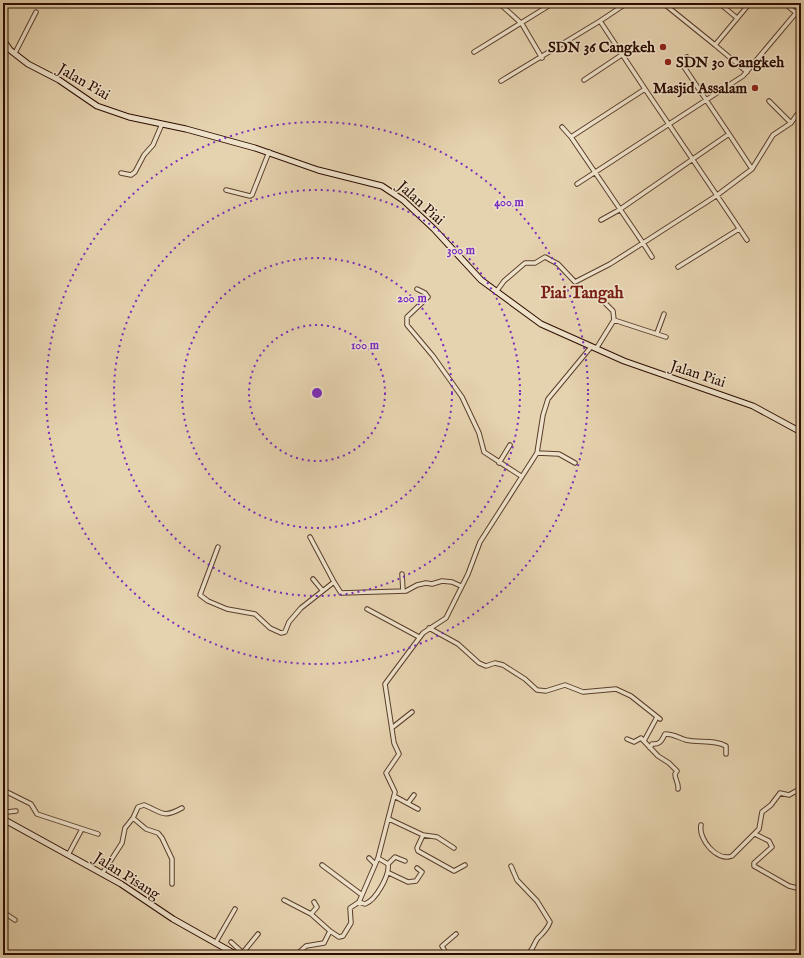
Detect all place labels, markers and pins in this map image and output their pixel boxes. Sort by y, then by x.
place label: SDN 36 Cangkeh [548,38,656,57]
marker: SDN 36 Cangkeh [658,42,668,52]
place label: SDN 30 Cangkeh [676,53,785,72]
marker: SDN 30 Cangkeh [663,57,673,67]
place label: Masjid Assalam [653,79,747,98]
marker: Masjid Assalam [750,83,760,93]
centre of rings [310,386,324,400]

